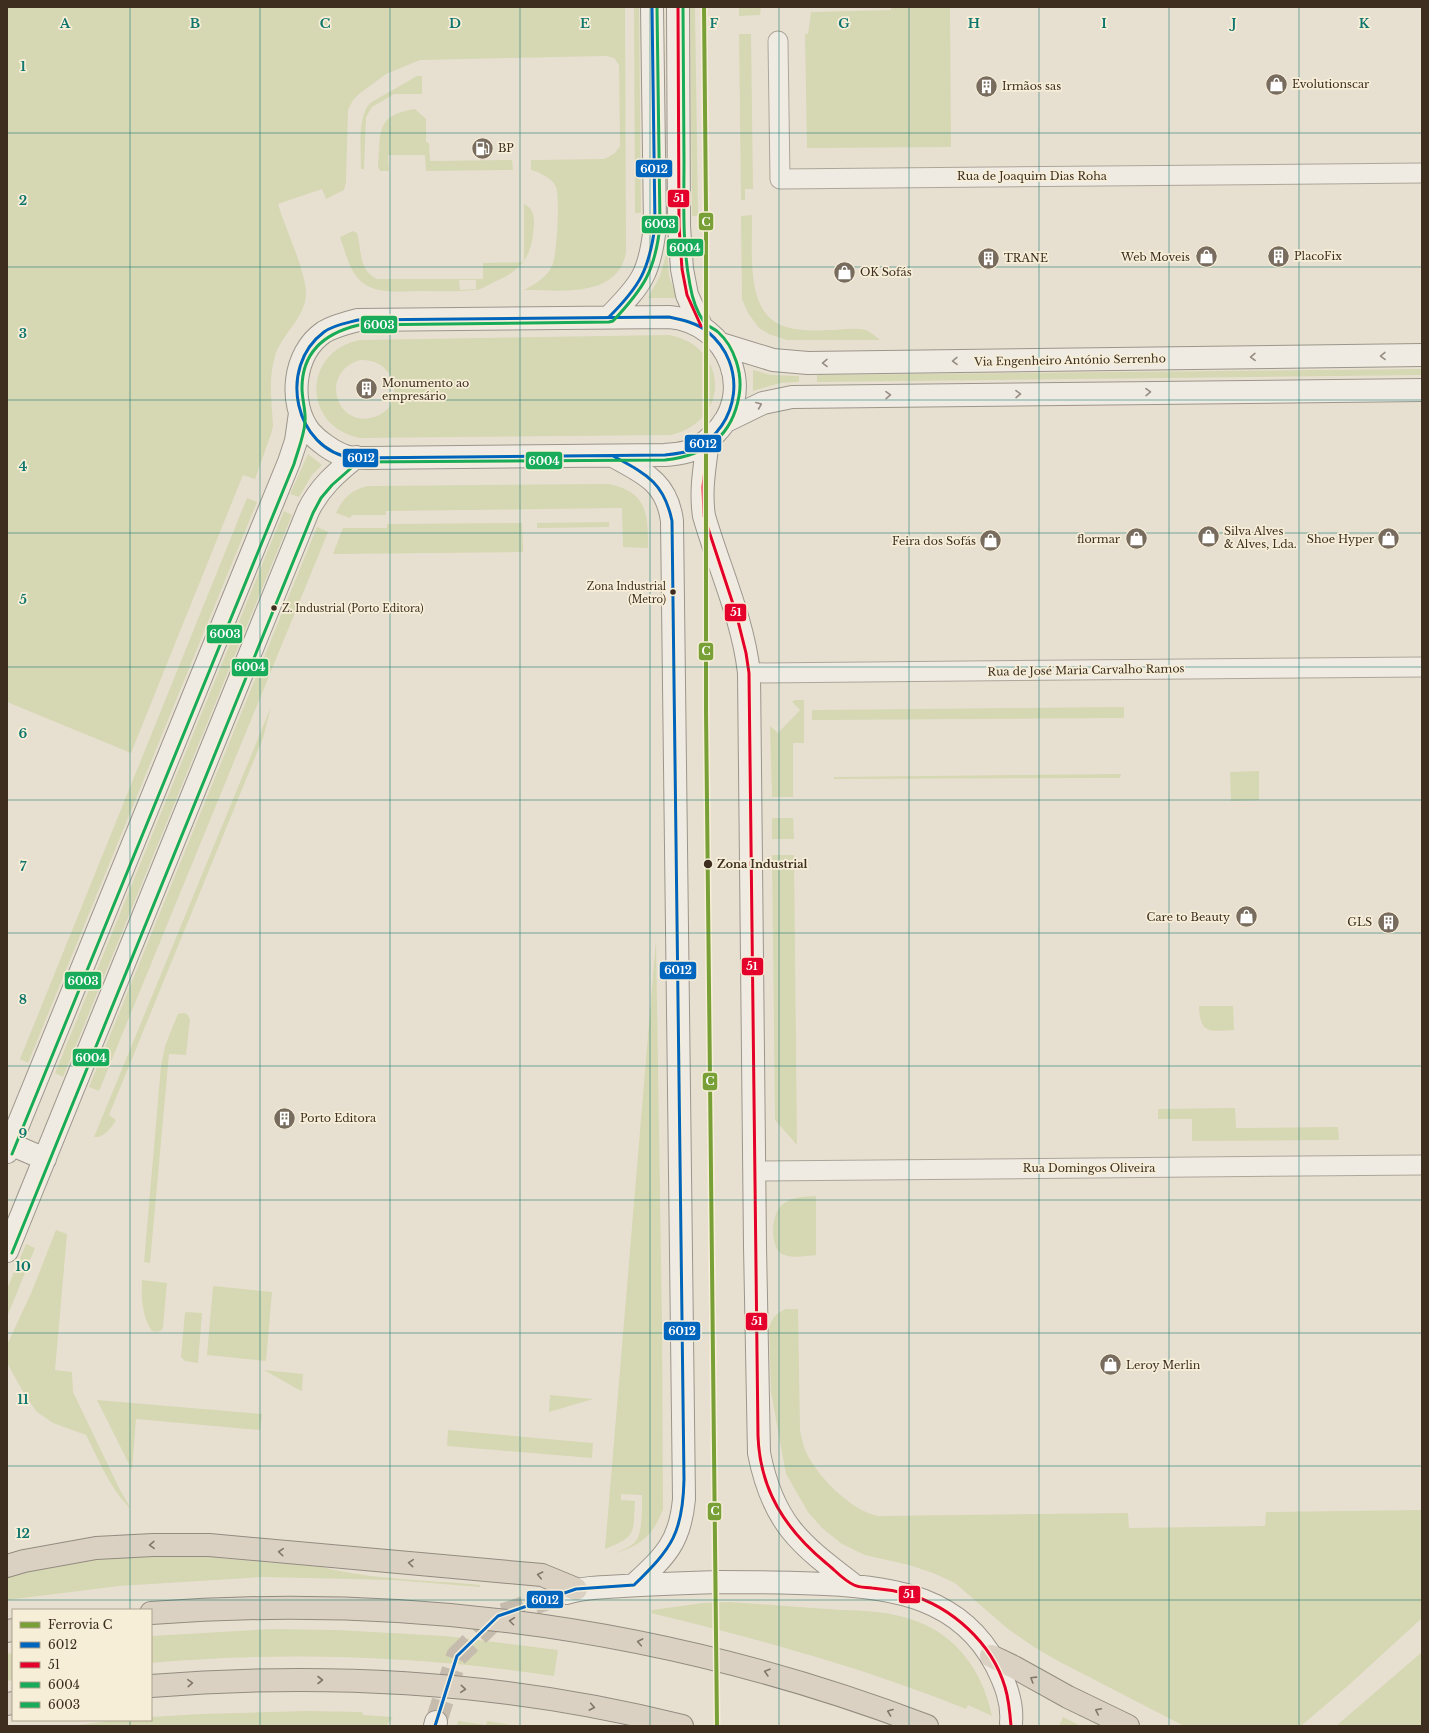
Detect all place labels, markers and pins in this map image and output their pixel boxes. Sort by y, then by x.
shop icon: Evolutionscar [1264,71,1290,97]
building icon: Irmãos sas [974,73,1000,99]
place label: Evolutionscar [1292,77,1370,91]
place label: Irmãos sas [1002,79,1061,93]
fuel station icon: BP [469,135,495,161]
place label: BP [498,141,514,155]
building icon: PlacoFix [1266,243,1292,269]
shop icon: Web Moveis [1193,244,1219,270]
building icon: TRANE [976,245,1002,271]
place label: PlacoFix [1294,249,1342,263]
place label: Web Moveis [1120,250,1190,264]
place label: TRANE [1004,251,1048,265]
shop icon: OK Sofás [831,259,857,285]
place label: OK Sofás [860,265,912,279]
building icon: Monumento ao empresário [353,376,379,402]
place label: Monumento ao empresário [382,376,469,403]
shop icon: Silva Alves & Alves, Lda. [1195,524,1221,550]
place label: Silva Alves & Alves, Lda. [1224,524,1297,551]
shop icon: flormar [1123,526,1149,552]
shop icon: Shoe Hyper [1376,526,1402,552]
shop icon: Feira dos Sofás [978,528,1004,554]
place label: flormar [1077,532,1121,546]
place label: Shoe Hyper [1307,532,1375,546]
place label: Feira dos Sofás [892,534,976,548]
place label: Zona Industrial (Metro) [587,580,666,606]
marker: Zona Industrial (Metro) [668,587,678,597]
place label: Z. Industrial (Porto Editora) [282,602,423,615]
marker: Z. Industrial (Porto Editora) [269,603,279,613]
place label: Zona Industrial [717,857,808,871]
marker: Zona Industrial [702,858,714,870]
shop icon: Care to Beauty [1233,904,1259,930]
building icon: GLS [1375,909,1401,935]
place label: Care to Beauty [1147,910,1230,924]
place label: GLS [1347,915,1372,929]
building icon: Porto Editora [271,1105,297,1131]
place label: Porto Editora [300,1111,377,1125]
shop icon: Leroy Merlin [1098,1352,1124,1378]
place label: Leroy Merlin [1126,1358,1201,1372]

